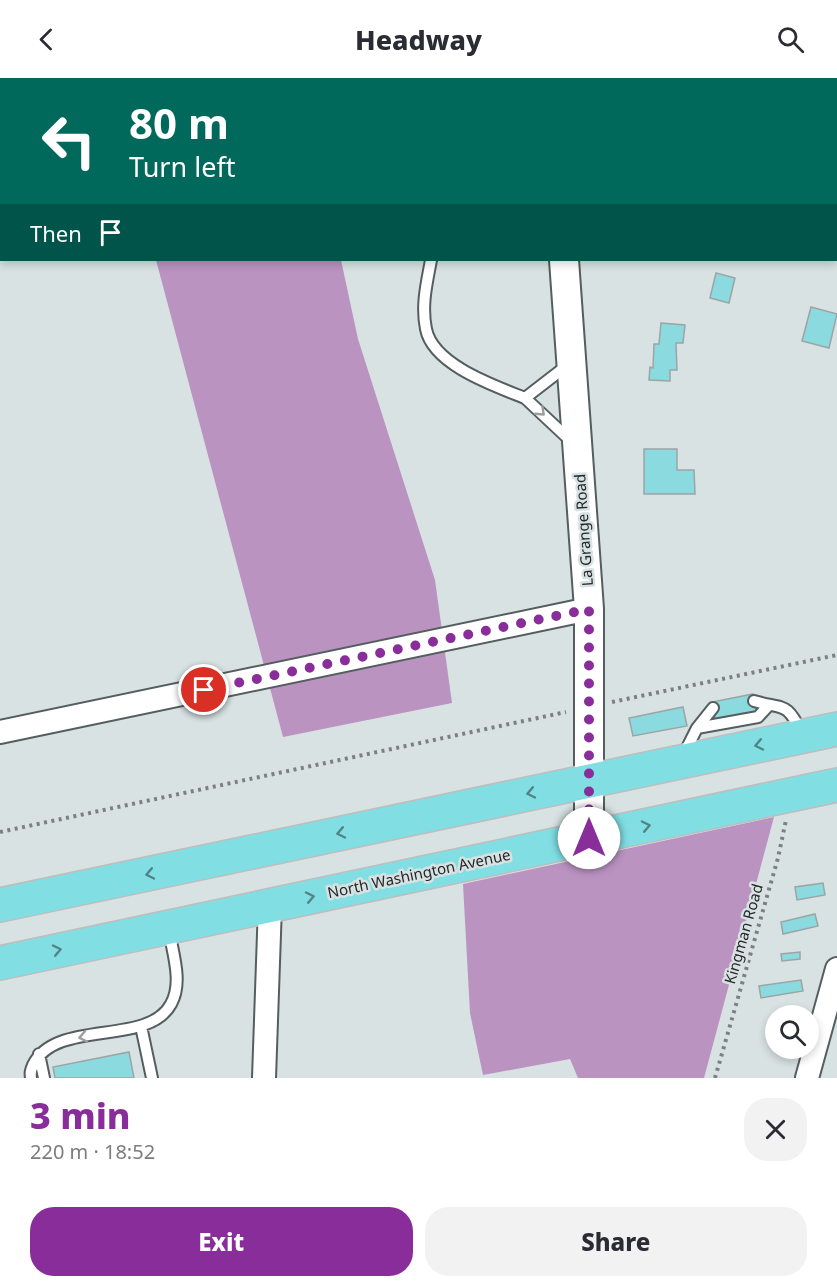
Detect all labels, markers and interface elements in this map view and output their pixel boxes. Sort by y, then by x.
text: Headway [355,21,482,58]
icon: back [30,23,63,56]
icon: search [774,23,807,56]
text: 80 m [129,94,229,151]
icon: left [30,102,108,180]
text: Turn left [129,148,235,185]
icon: arrive [94,216,127,249]
text: Then [30,218,82,248]
one-way arrow [534,405,544,416]
street label: La Grange Road [569,473,597,587]
pin [178,664,229,715]
icon: arrive [187,673,220,706]
one-way arrow [754,738,764,751]
one-way arrow [527,786,537,799]
position arrow [557,806,621,870]
one-way arrow [641,820,651,833]
one-way arrow [336,826,346,839]
street label: North Washington Avenue [326,844,512,902]
one-way arrow [145,866,155,879]
street label: Kingman Road [719,881,767,986]
one-way arrow [304,891,314,904]
one-way arrow [52,945,62,958]
map controls [765,1005,819,1059]
button: search [765,1005,819,1059]
one-way arrow [79,1030,89,1043]
text: 3 min [30,1091,131,1140]
button: close [744,1098,807,1161]
text: 220 m · 18:52 [30,1138,155,1165]
button: Exit [30,1207,413,1276]
button: Share [425,1207,807,1276]

